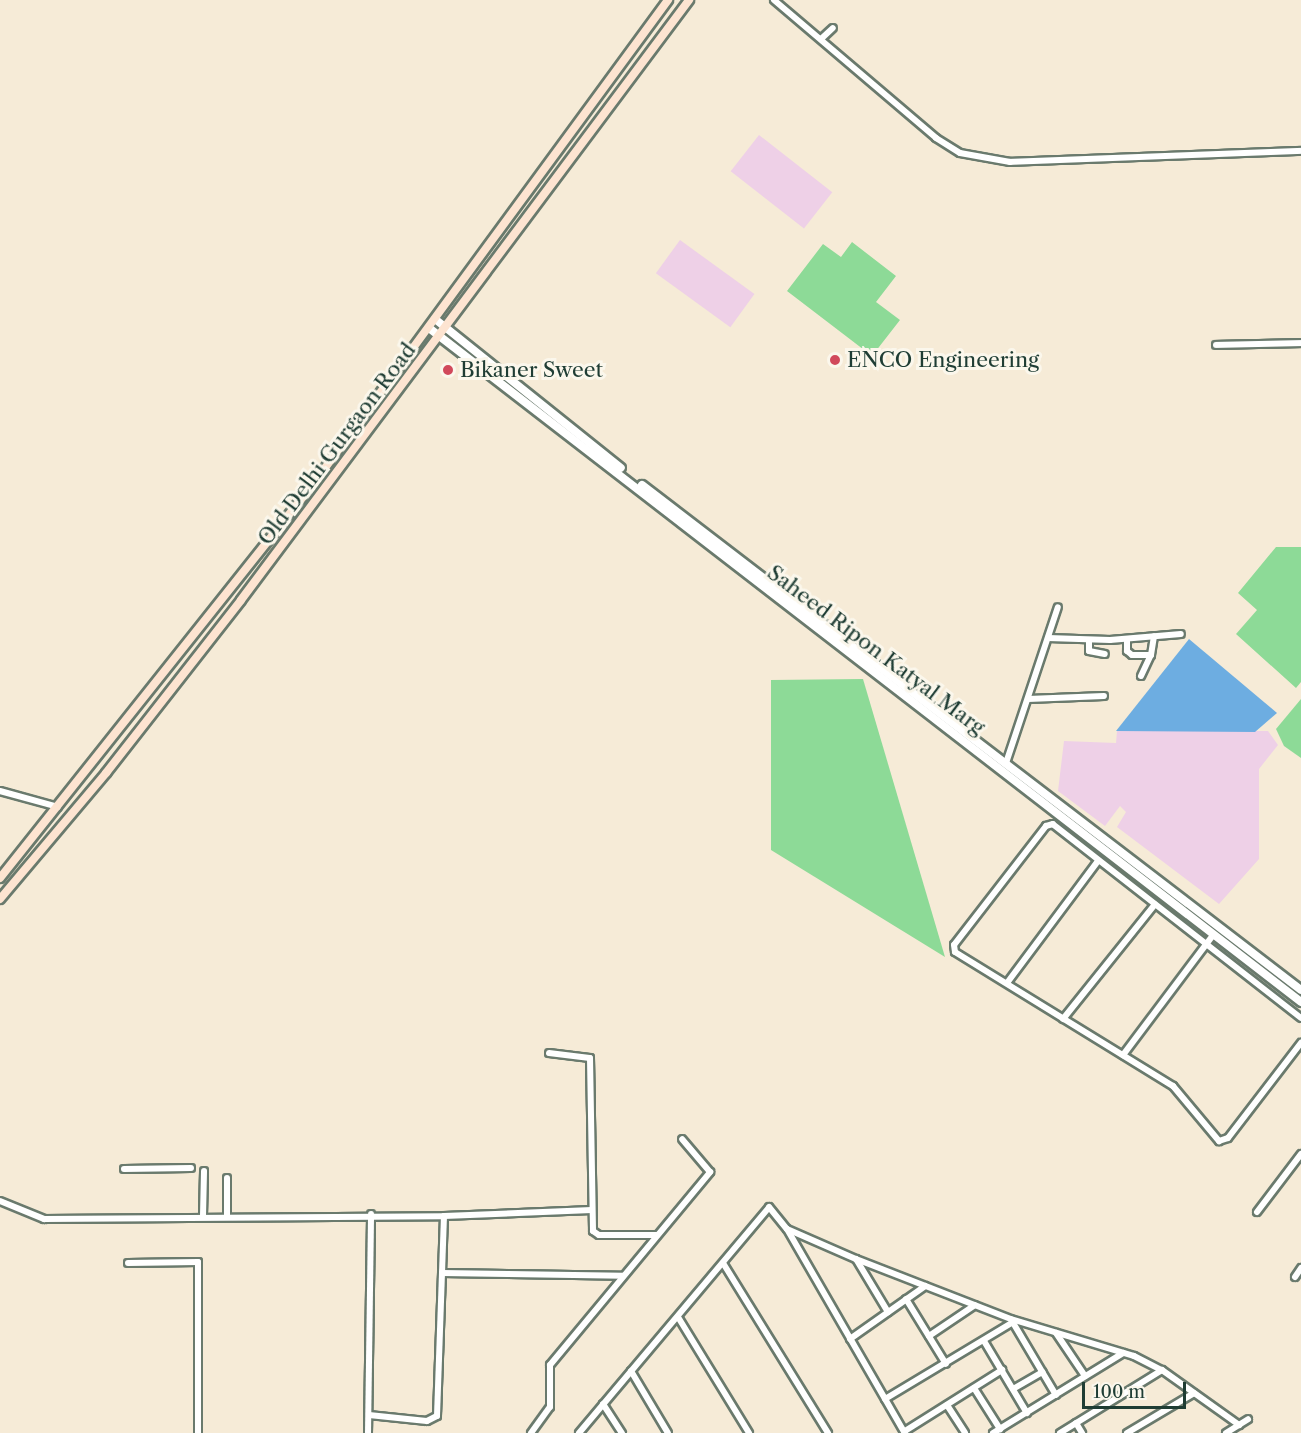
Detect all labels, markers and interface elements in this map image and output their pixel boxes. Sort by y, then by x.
street label: Old Delhi Gurgaon Road [253,338,421,550]
place label: ENCO Engineering [847,347,1039,373]
marker: ENCO Engineering [828,353,842,367]
place label: Bikaner Sweet [460,357,603,383]
marker: Bikaner Sweet [441,363,455,377]
street label: Saheed Ripon Katyal Marg [762,560,990,740]
scale bar [1085,1370,1188,1408]
text: 100 m [1093,1381,1145,1403]

